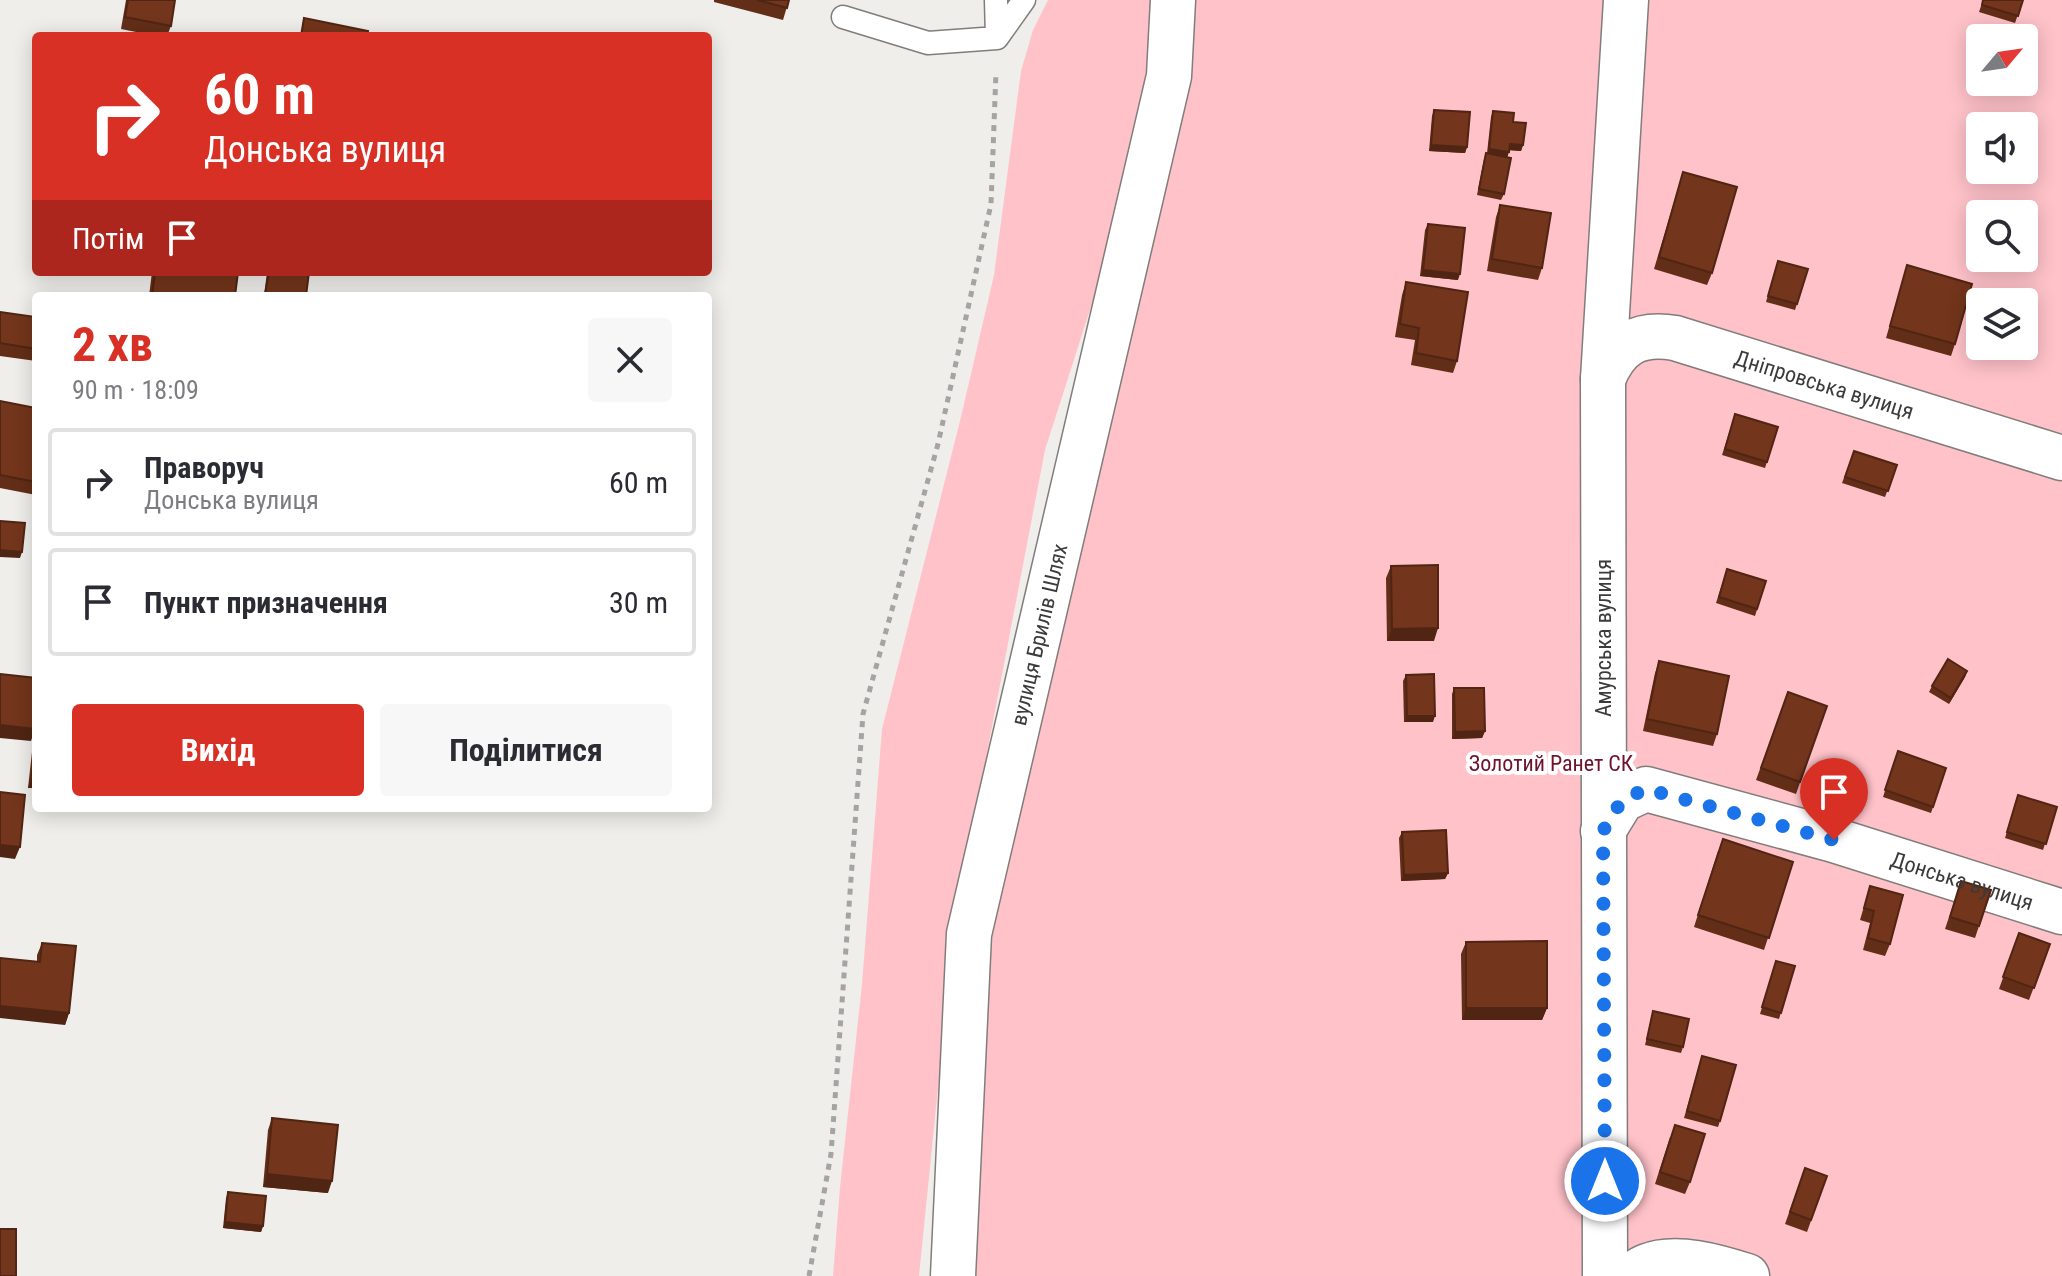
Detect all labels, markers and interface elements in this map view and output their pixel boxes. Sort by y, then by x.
north arrow [1966,24,2038,96]
map controls [1966,24,2038,360]
text: 60 m [204,62,315,128]
icon: right [72,64,176,168]
button: sound [1966,112,2038,184]
text: Донська вулиця [204,129,446,171]
button: search [1966,200,2038,272]
icon: arrive [160,216,204,260]
text: Потім [72,221,144,256]
button: layers [1966,288,2038,360]
text: 2 хв [72,316,153,373]
button: close [588,318,672,402]
street label: Дніпровська вулиця [1732,345,1917,424]
text: 90 m · 18:09 [72,375,199,405]
text: Праворуч [144,450,264,485]
icon: right [76,460,120,504]
text: 60 m [609,465,668,500]
text: Донська вулиця [144,485,319,515]
street label: вулиця Брилів Шлях [1006,541,1072,728]
street label: Амурська вулиця [1591,559,1616,717]
icon: arrive [76,580,120,624]
text: Пункт призначення [144,585,388,620]
text: 30 m [609,585,668,620]
button: Вихід [72,704,364,796]
button: Поділитися [380,704,672,796]
park label: Золотий Ранет СК [1469,751,1634,776]
pin [1800,758,1868,840]
icon: arrive [1812,770,1856,814]
street label: Донська вулиця [1888,846,2037,915]
position arrow [1563,1139,1647,1223]

